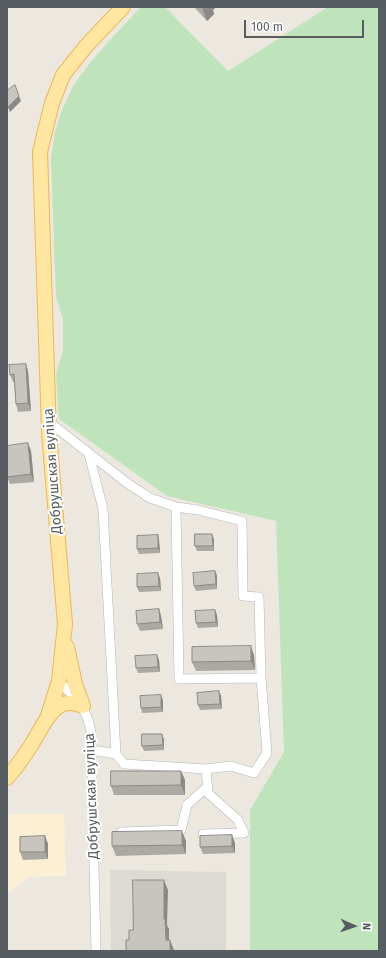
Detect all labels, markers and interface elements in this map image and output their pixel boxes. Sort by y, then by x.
scale bar [246,12,366,38]
text: 100 m [251,20,283,34]
street label: Добрушская вуліца [40,407,66,535]
street label: Добрушская вуліца [81,733,103,859]
north arrow [334,906,374,946]
text: N [360,923,373,930]

